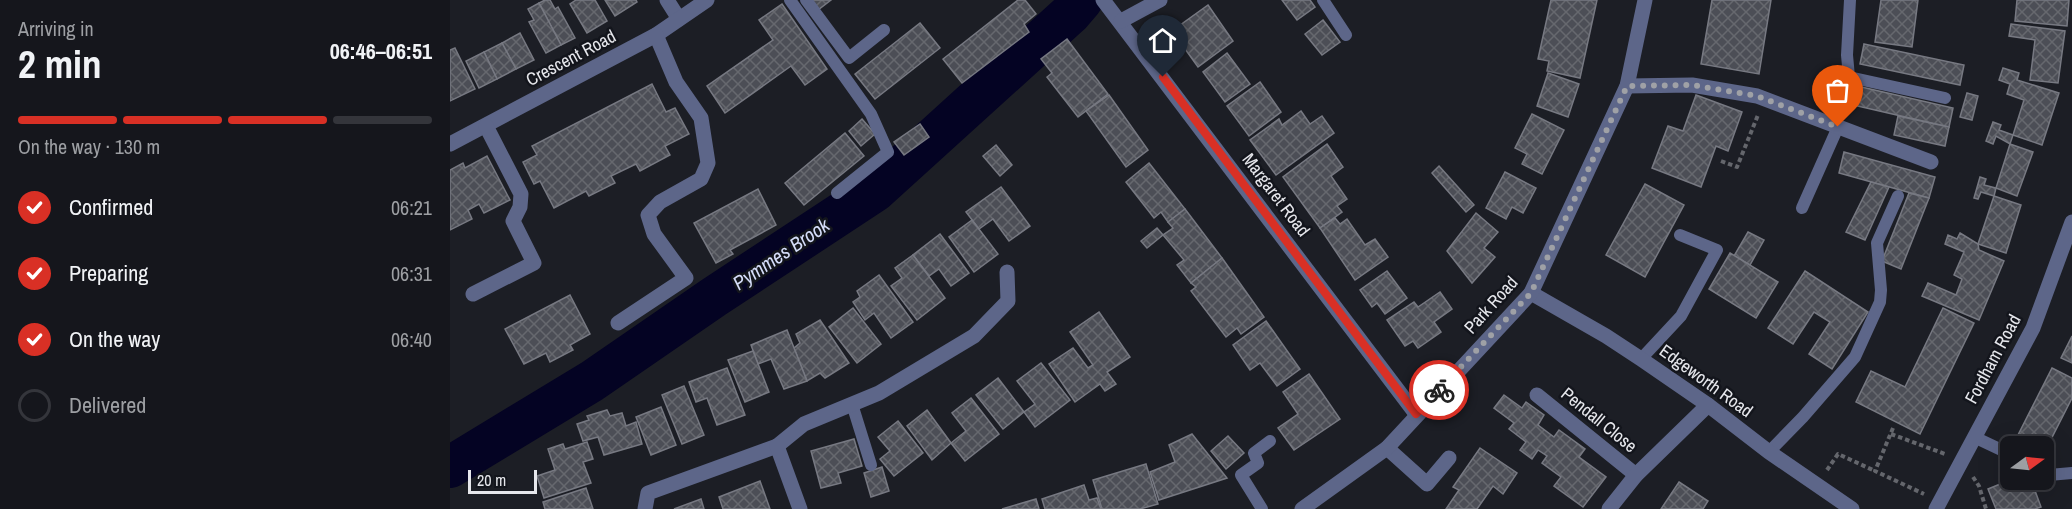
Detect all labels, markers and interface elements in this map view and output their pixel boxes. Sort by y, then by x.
text: Arriving in [18,15,94,42]
pin [1137,15,1188,77]
street label: Crescent Road [521,23,620,92]
icon: home [1146,24,1179,57]
text: 06:46–06:51 [330,36,432,66]
text: 2 min [18,38,102,90]
pin [1812,65,1863,127]
icon: bag [1821,74,1854,107]
text: On the way · 130 m [18,133,160,160]
street label: Margaret Road [1237,148,1316,242]
icon: check [18,191,51,224]
text: Confirmed [69,192,153,222]
text: 06:21 [391,194,432,221]
water label: Pymmes Brook [727,211,835,296]
icon: check [18,257,51,290]
text: Preparing [69,258,148,288]
text: 06:31 [391,260,432,287]
street label: Park Road [1458,270,1523,339]
street label: Fordham Road [1959,310,2027,408]
icon: check [18,323,51,356]
text: On the way [69,324,160,354]
text: 06:40 [391,326,432,353]
street label: Edgeworth Road [1654,338,1758,423]
courier [1409,360,1469,420]
icon: bike [1423,374,1456,407]
street label: Pendall Close [1556,381,1643,458]
text: Delivered [69,390,146,420]
north arrow [2000,436,2054,490]
map controls [2000,436,2054,490]
scale bar [468,467,537,494]
text: 20 m [477,469,506,491]

